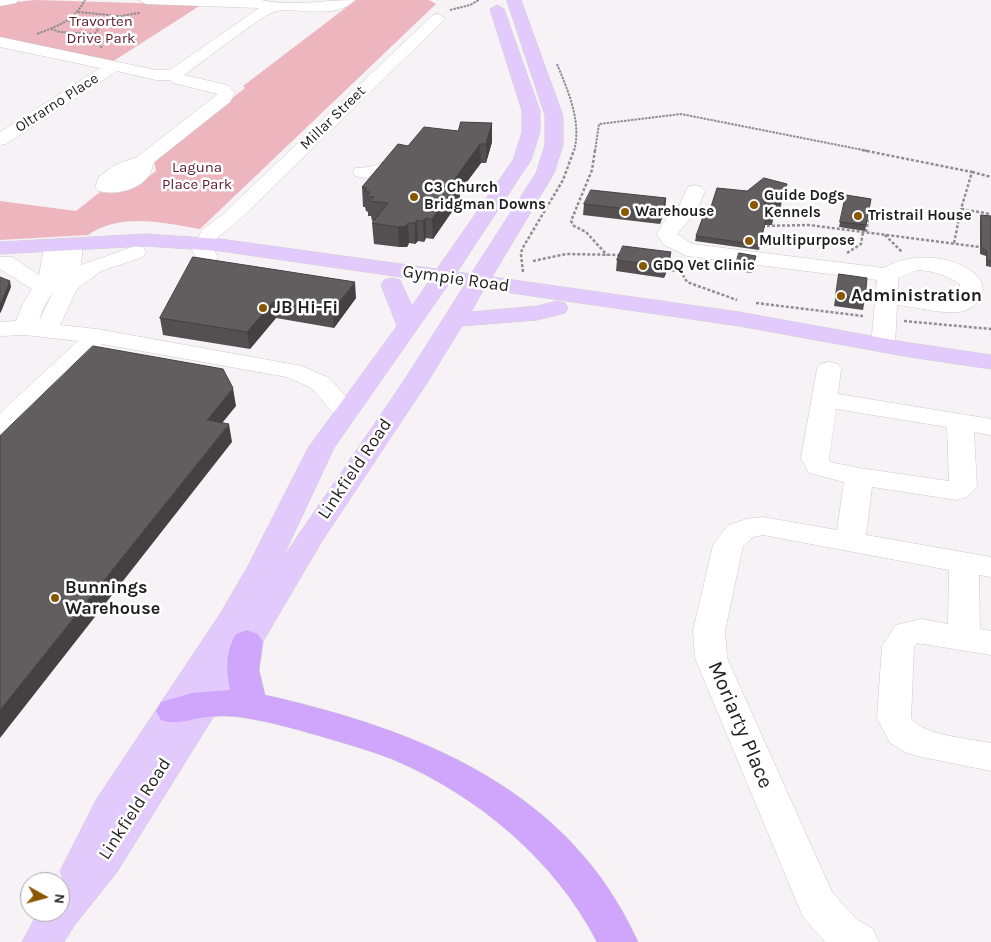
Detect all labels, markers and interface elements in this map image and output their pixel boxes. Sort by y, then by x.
park label: Travorten Drive Park [66,13,136,48]
street label: Oltrarno Place [12,69,102,137]
street label: Millar Street [297,82,369,154]
park label: Laguna Place Park [162,159,232,194]
place label: C3 Church Bridgman Downs [424,179,546,214]
place label: Guide Dogs Kennels [764,187,845,222]
marker: C3 Church Bridgman Downs [408,191,420,203]
marker: Guide Dogs Kennels [748,199,760,211]
place label: Warehouse [635,203,714,221]
marker: Warehouse [619,206,631,218]
place label: Tristrail House [868,207,972,225]
marker: Tristrail House [852,210,864,222]
place label: Multipurpose [759,232,855,250]
marker: Multipurpose [743,235,755,247]
place label: GDQ Vet Clinic [653,257,755,275]
marker: GDQ Vet Clinic [637,260,649,272]
street label: Gympie Road [401,261,511,297]
place label: Administration [851,285,982,307]
marker: Administration [835,290,847,302]
place label: JB Hi-Fi [273,297,338,319]
marker: JB Hi-Fi [257,302,269,314]
street label: Linkfield Road [313,414,397,524]
place label: Bunnings Warehouse [65,577,160,620]
marker: Bunnings Warehouse [49,592,61,604]
street label: Moriarty Place [702,658,778,792]
street label: Linkfield Road [94,754,176,864]
north arrow [20,872,70,922]
text: N [50,893,68,905]

